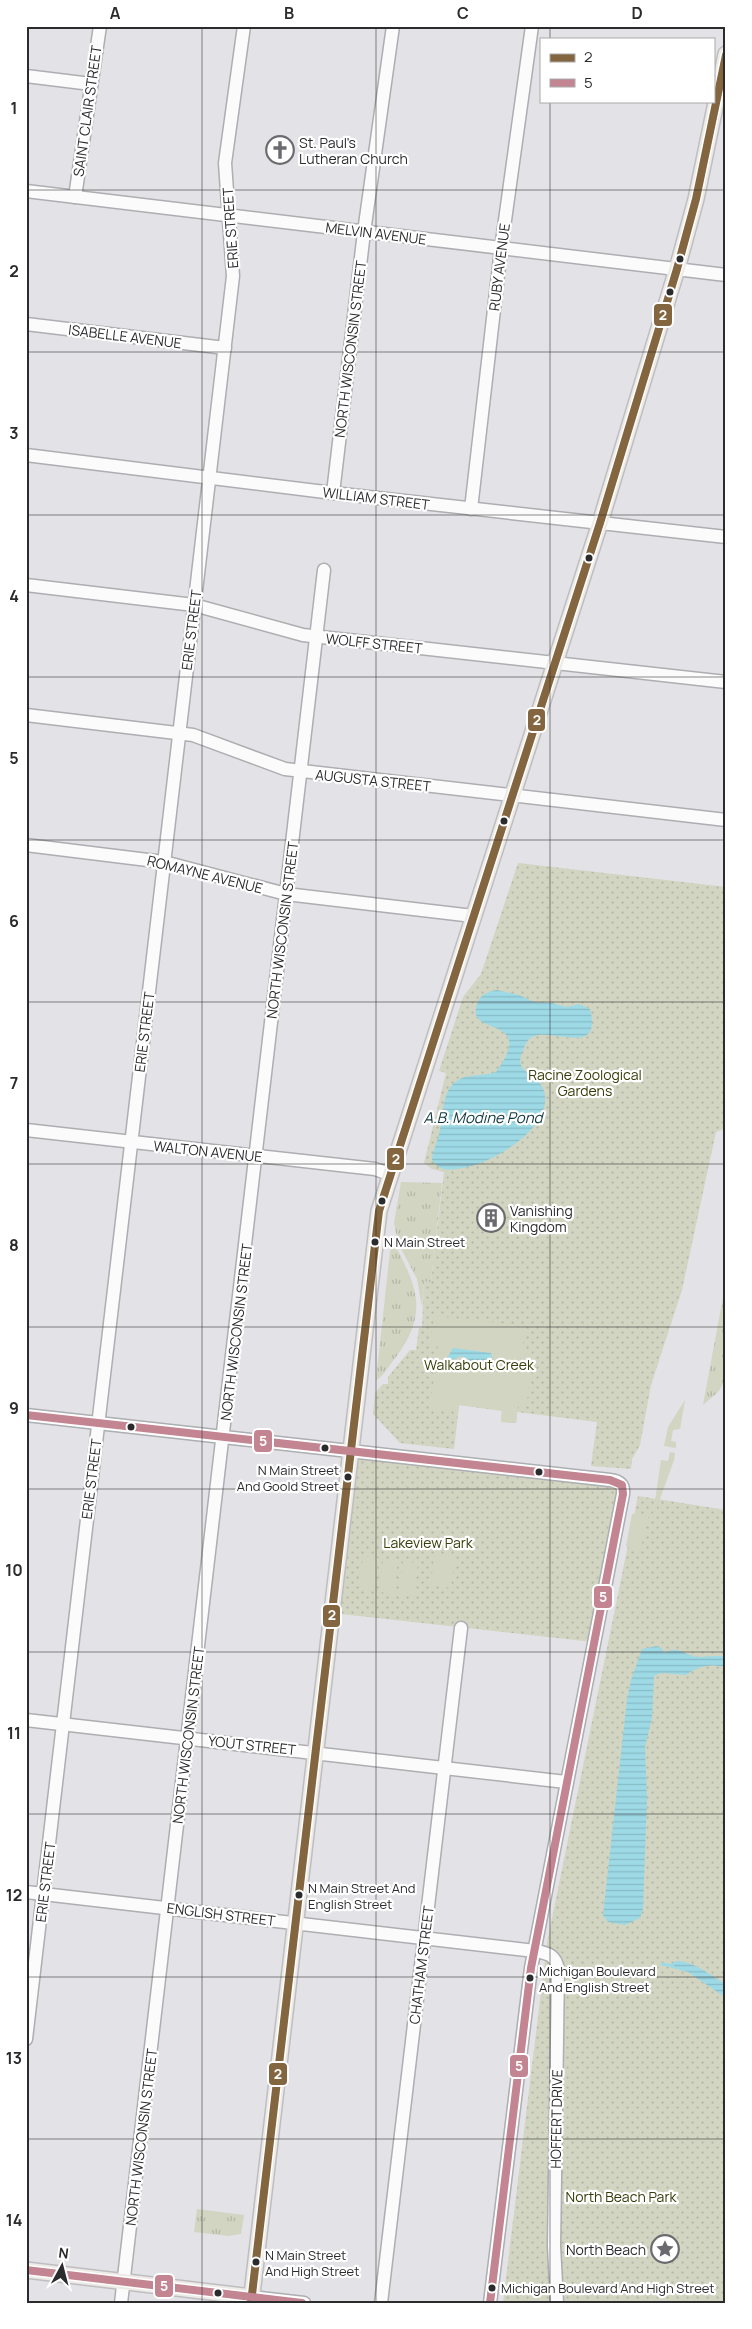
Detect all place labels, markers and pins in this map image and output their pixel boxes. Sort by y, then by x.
place label: St. Paul's Lutheran Church [299,133,408,168]
church icon: St. Paul's Lutheran Church [265,135,295,165]
unlabelled marker [675,254,685,264]
unlabelled marker [665,287,675,297]
unlabelled marker [584,553,594,563]
unlabelled marker [499,816,509,826]
unlabelled marker [377,1196,387,1206]
place label: Vanishing Kingdom [510,1201,573,1236]
building icon: Vanishing Kingdom [476,1203,506,1233]
place label: N Main Street [384,1233,465,1251]
marker: N Main Street [370,1237,380,1247]
unlabelled marker [126,1422,136,1432]
unlabelled marker [320,1443,330,1453]
place label: N Main Street And Goold Street [237,1461,339,1495]
unlabelled marker [534,1467,544,1477]
marker: N Main Street And Goold Street [343,1472,353,1482]
place label: N Main Street And English Street [308,1879,415,1913]
marker: N Main Street And English Street [294,1890,304,1900]
place label: Michigan Boulevard And English Street [539,1962,656,1996]
marker: Michigan Boulevard And English Street [525,1973,535,1983]
place icon: North Beach [650,2234,680,2264]
place label: North Beach [566,2240,646,2259]
place label: N Main Street And High Street [265,2246,359,2280]
marker: N Main Street And High Street [251,2257,261,2267]
place label: Michigan Boulevard And High Street [501,2279,715,2297]
marker: Michigan Boulevard And High Street [487,2283,497,2293]
unlabelled marker [213,2288,223,2298]

